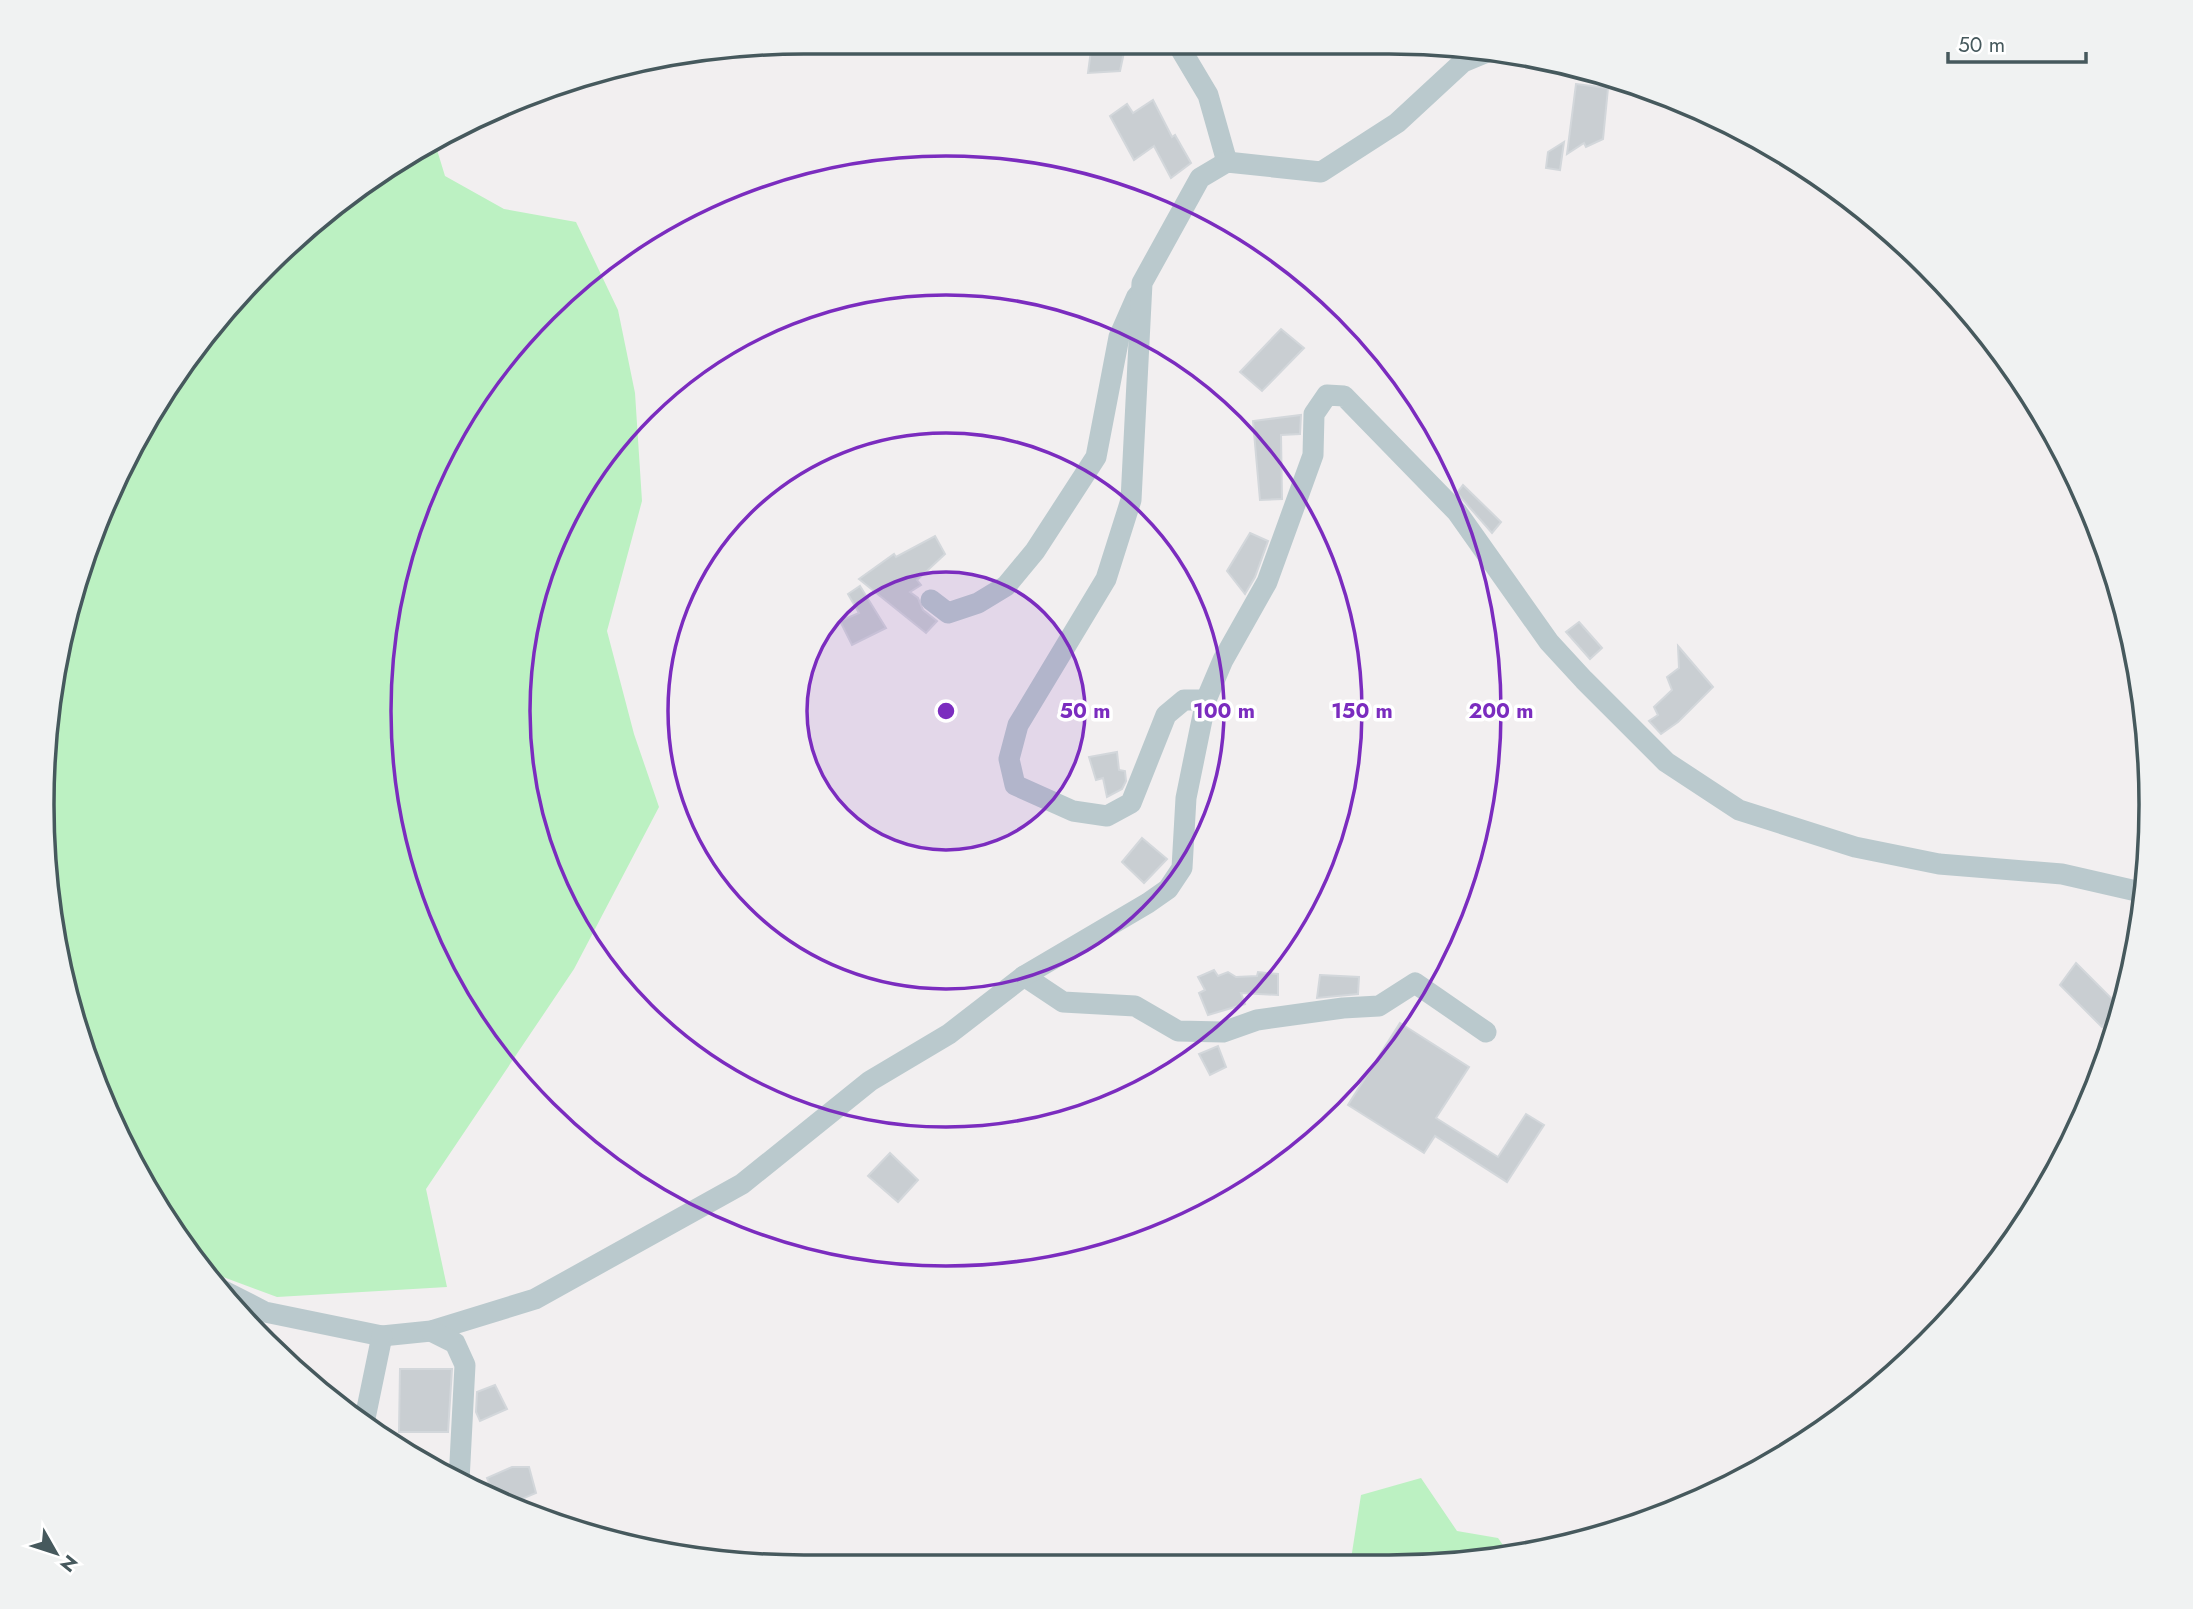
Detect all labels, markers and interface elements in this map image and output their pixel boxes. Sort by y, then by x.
scale bar [1948,21,2086,65]
text: 50 m [1958,30,2005,60]
text: 50 m [1060,696,1110,726]
text: 100 m [1193,696,1255,726]
text: 150 m [1331,696,1393,726]
text: 200 m [1468,696,1534,726]
centre of rings [934,699,958,723]
north arrow [21,1518,91,1588]
text: N [54,1549,84,1578]

